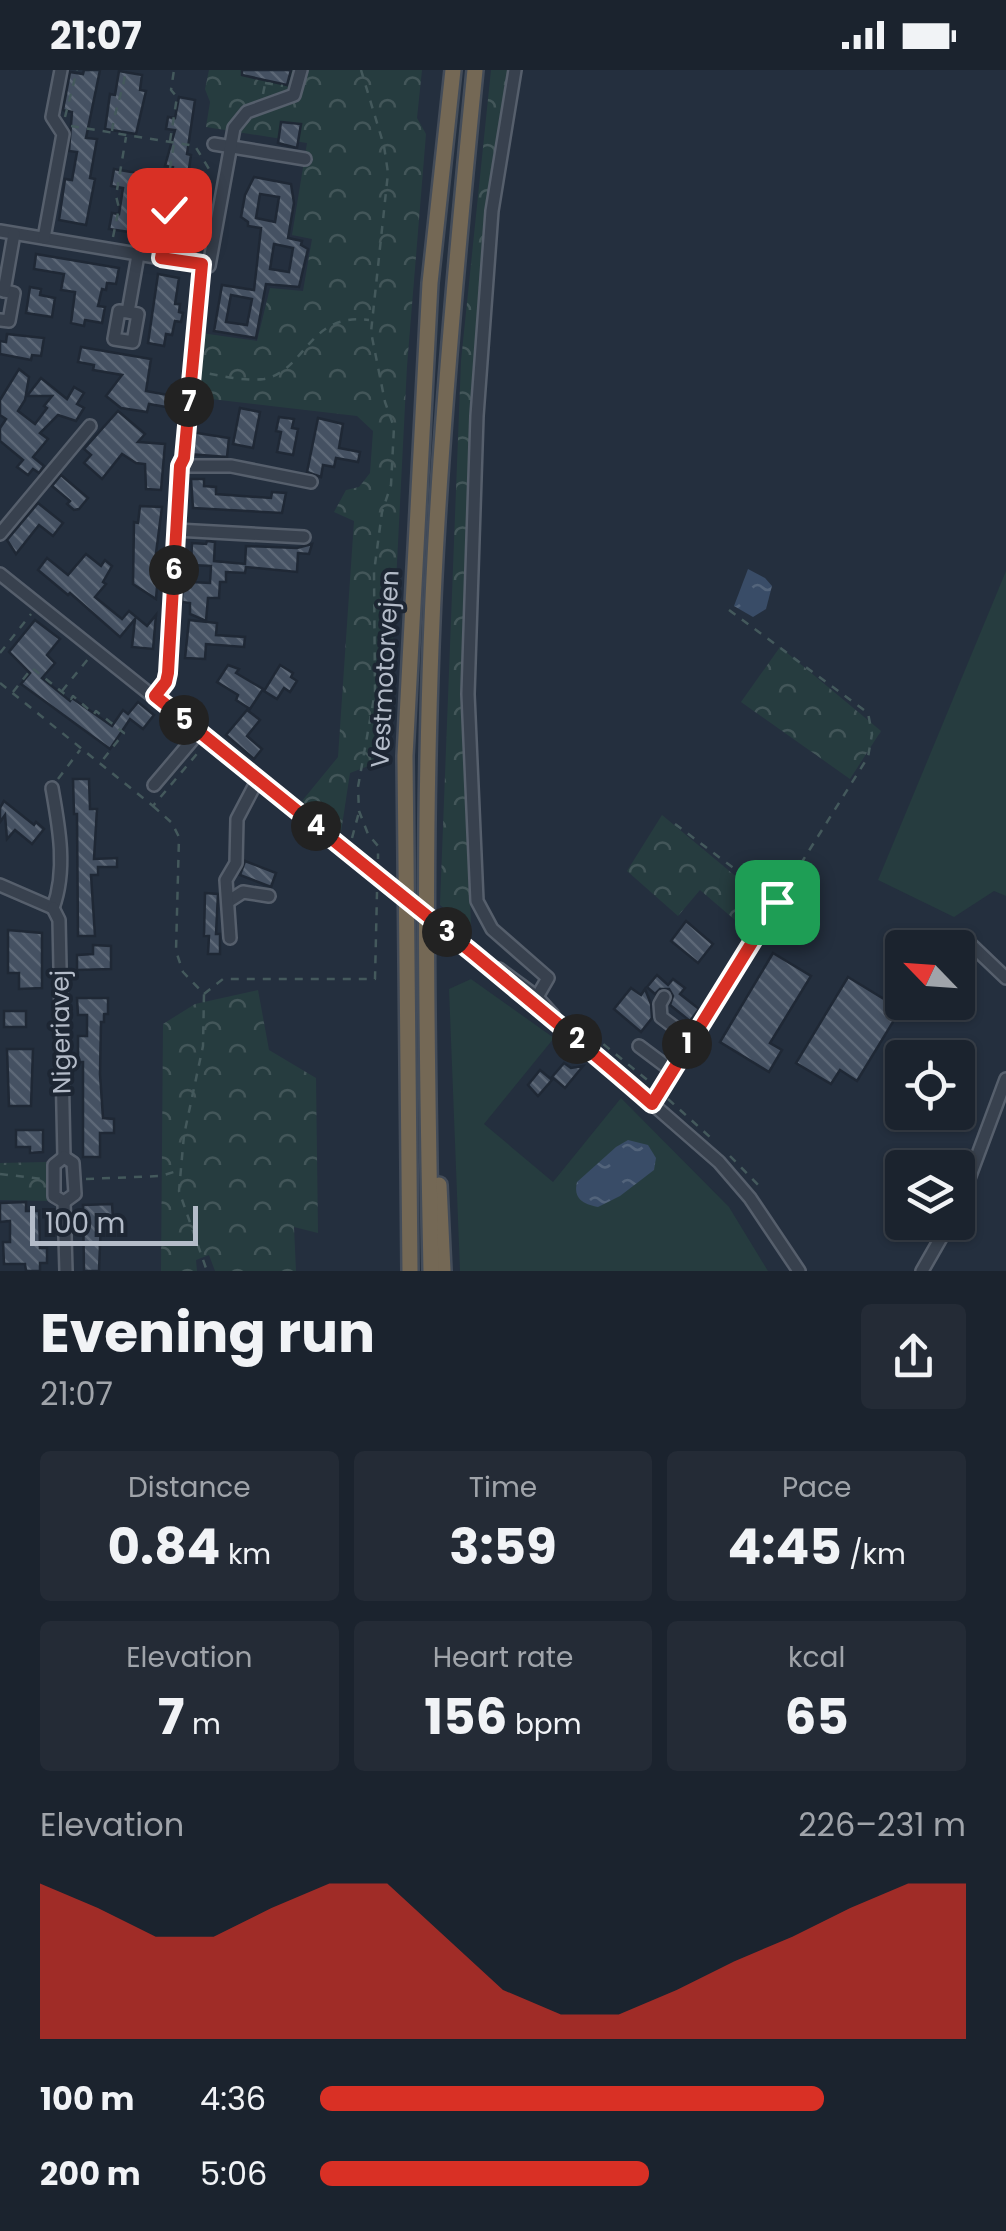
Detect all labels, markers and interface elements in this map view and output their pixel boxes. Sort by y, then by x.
text: 21:07 [50,9,142,62]
pin [127,168,212,253]
icon: check [142,183,197,238]
pin: 7 [164,377,214,427]
text: 7 [182,382,196,421]
pin: 6 [149,545,199,595]
text: 6 [165,550,183,589]
street label: Vestmotorvejen [362,569,408,769]
pin: 5 [159,695,209,745]
text: 5 [175,700,193,739]
pin: 4 [291,801,341,851]
text: 4 [307,806,325,845]
pin [735,860,820,945]
icon: arrive [750,875,805,930]
pin: 3 [422,907,472,957]
text: 3 [439,912,455,951]
north arrow [885,930,975,1020]
map controls [885,930,975,1240]
street label: Nigeriavej [42,970,80,1094]
pin: 2 [552,1014,602,1064]
text: 2 [569,1019,585,1058]
pin: 1 [662,1019,712,1069]
text: 1 [682,1024,692,1063]
button: locate [885,1040,975,1130]
button: layers [885,1150,975,1240]
scale bar [30,1201,198,1246]
text: 100 m [45,1204,125,1243]
text: Evening run [40,1294,375,1371]
button: share [861,1304,966,1409]
text: 21:07 [40,1371,113,1416]
text: Distance [128,1468,251,1507]
text: Time [469,1468,537,1507]
text: Pace [782,1468,851,1507]
text: 0.84 [107,1511,220,1582]
text: 3:59 [449,1511,557,1582]
text: 4:45 [727,1511,842,1582]
text: km [220,1535,271,1574]
text: /km [842,1535,906,1574]
text: Elevation [126,1638,252,1677]
text: Heart rate [433,1638,573,1677]
text: kcal [788,1638,845,1677]
text: 7 [158,1681,185,1752]
text: 156 [424,1681,507,1752]
text: 65 [784,1681,849,1752]
text: m [185,1705,221,1744]
text: bpm [507,1705,582,1744]
text: Elevation [40,1802,184,1847]
text: 226–231 m [798,1802,966,1847]
text: 100 m [40,2076,134,2121]
text: 4:36 [200,2076,266,2121]
text: 200 m [40,2151,141,2196]
text: 5:06 [200,2151,267,2196]

